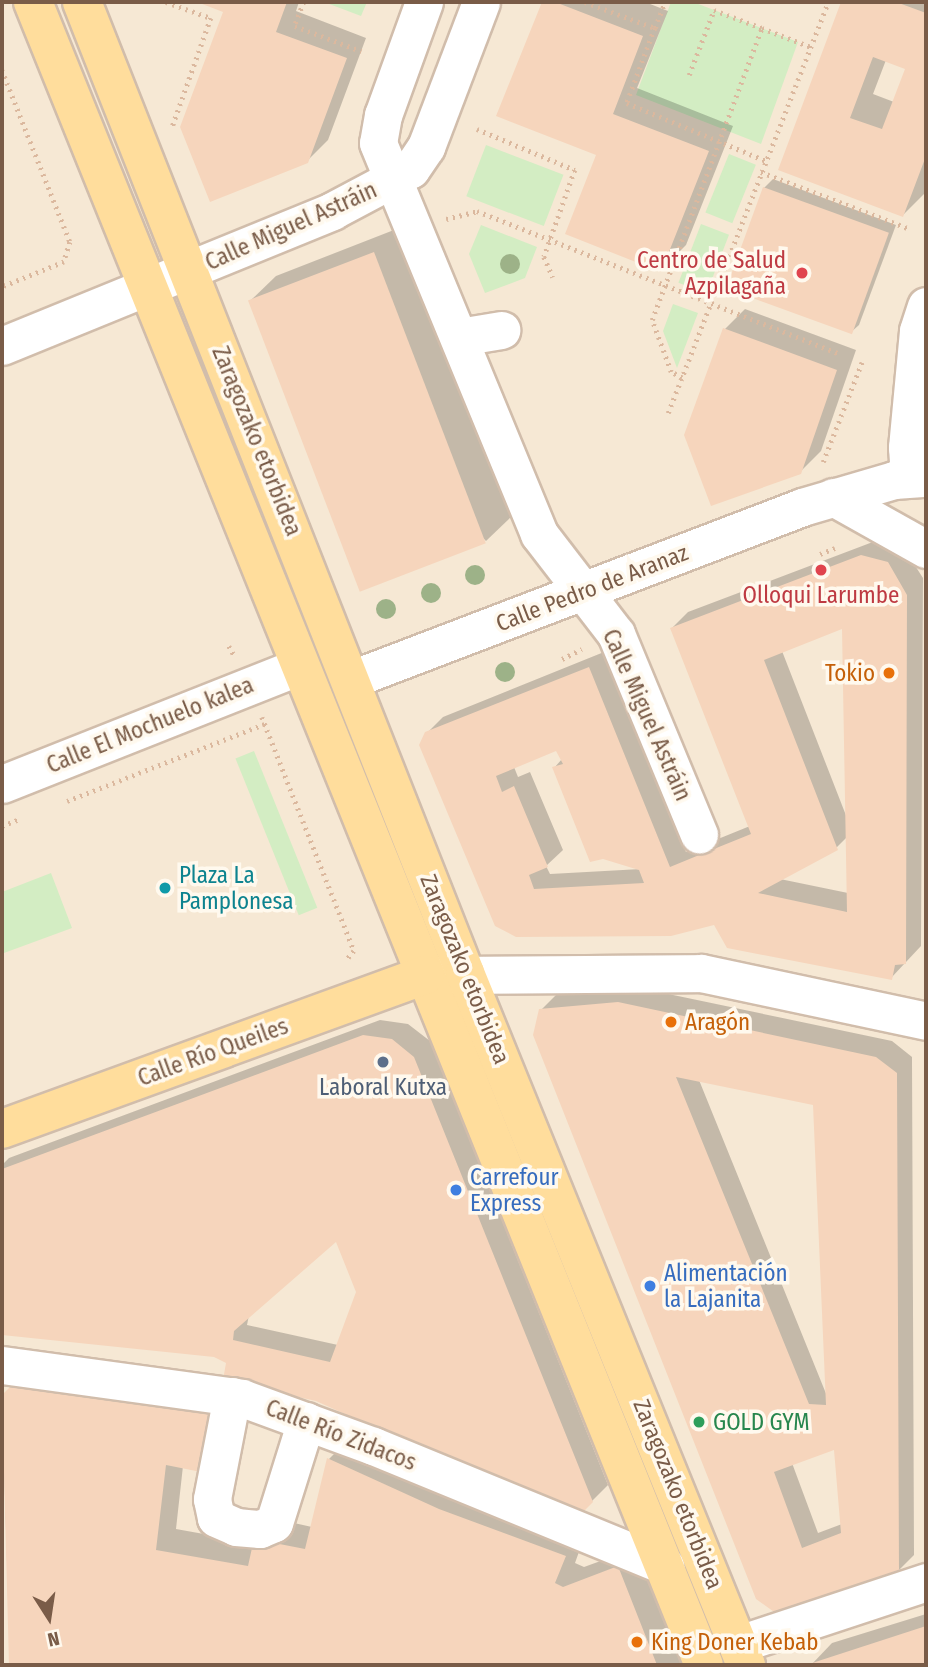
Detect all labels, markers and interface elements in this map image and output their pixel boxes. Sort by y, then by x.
street label: Calle Miguel Astráin [201,176,381,276]
place label: Centro de Salud Azpilagaña [637,246,786,300]
marker: Centro de Salud Azpilagaña [792,263,812,283]
street label: Zaragozako etorbidea [206,342,308,540]
street label: Calle Pedro de Aranaz [492,539,692,637]
marker: Olloqui Larumbe [813,562,829,578]
place label: Olloqui Larumbe [743,581,899,609]
street label: Calle Miguel Astráin [597,625,697,805]
place label: Tokio [825,659,875,687]
marker: Tokio [881,665,897,681]
street label: Calle El Mochuelo kalea [43,671,257,779]
place label: Plaza La Pamplonesa [179,861,293,915]
street label: Zaragozako etorbidea [414,870,516,1068]
marker: Plaza La Pamplonesa [157,880,173,896]
place label: Aragón [685,1008,750,1036]
street label: Calle Río Queiles [134,1012,292,1092]
marker: Aragón [663,1014,679,1030]
marker: Laboral Kutxa [375,1054,391,1070]
place label: Laboral Kutxa [319,1073,447,1101]
place label: Carrefour Express [470,1163,558,1217]
marker: Carrefour Express [448,1182,464,1198]
place label: Alimentación la Lajanita [664,1259,788,1313]
marker: Alimentación la Lajanita [642,1278,658,1294]
street label: Calle Río Zidacos [262,1394,420,1476]
street label: Zaragozako etorbidea [627,1395,729,1593]
place label: GOLD GYM [713,1408,810,1436]
marker: GOLD GYM [691,1414,707,1430]
north arrow [14,1583,84,1653]
text: N [46,1627,61,1651]
place label: King Doner Kebab [651,1628,818,1656]
marker: King Doner Kebab [629,1634,645,1650]

